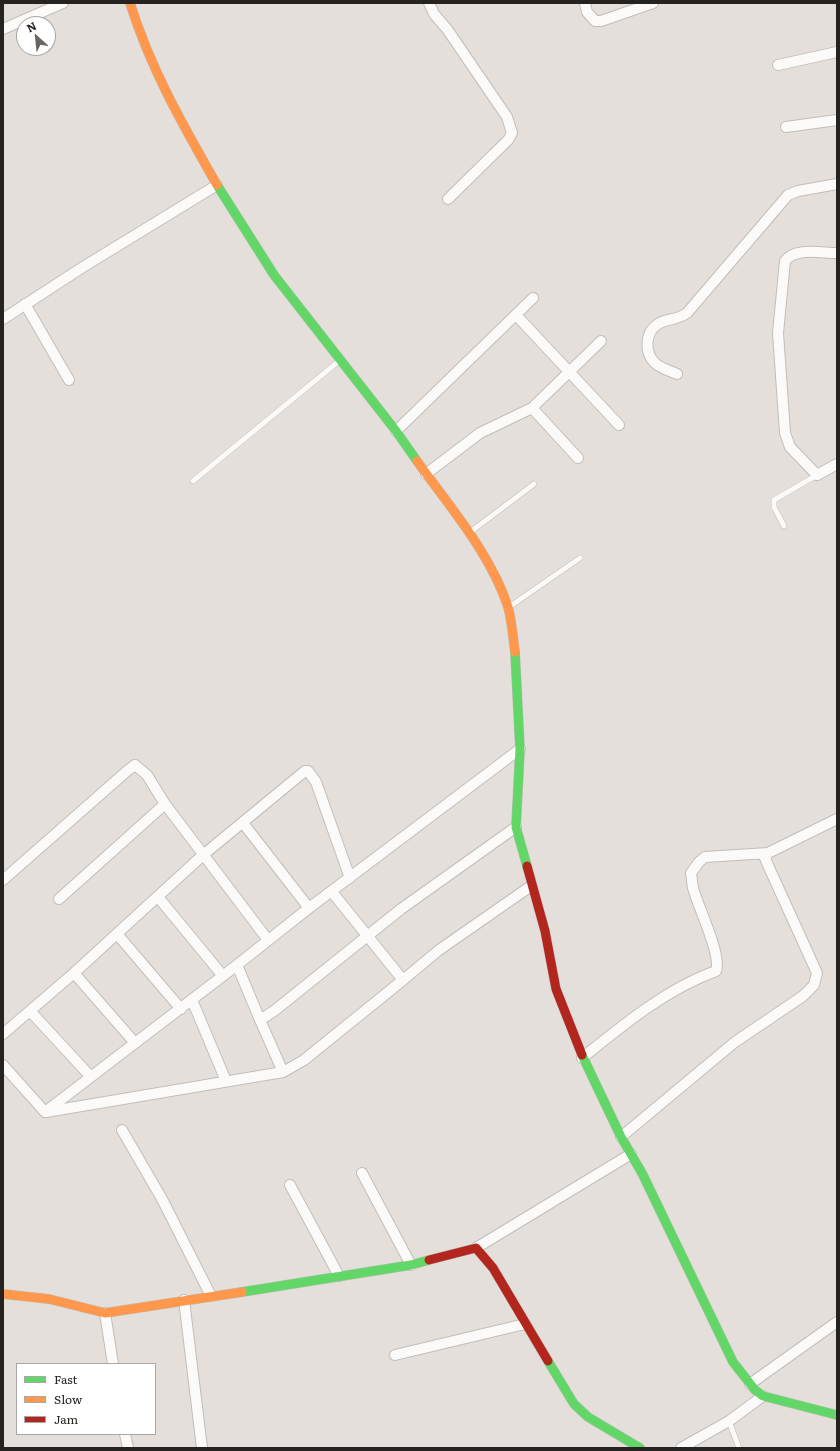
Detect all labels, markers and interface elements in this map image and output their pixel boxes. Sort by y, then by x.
north arrow [16,16,56,56]
text: N [23,17,39,35]
legend [16,1363,156,1435]
text: Fast [54,1370,77,1388]
text: Slow [54,1390,82,1408]
text: Jam [54,1410,78,1428]

